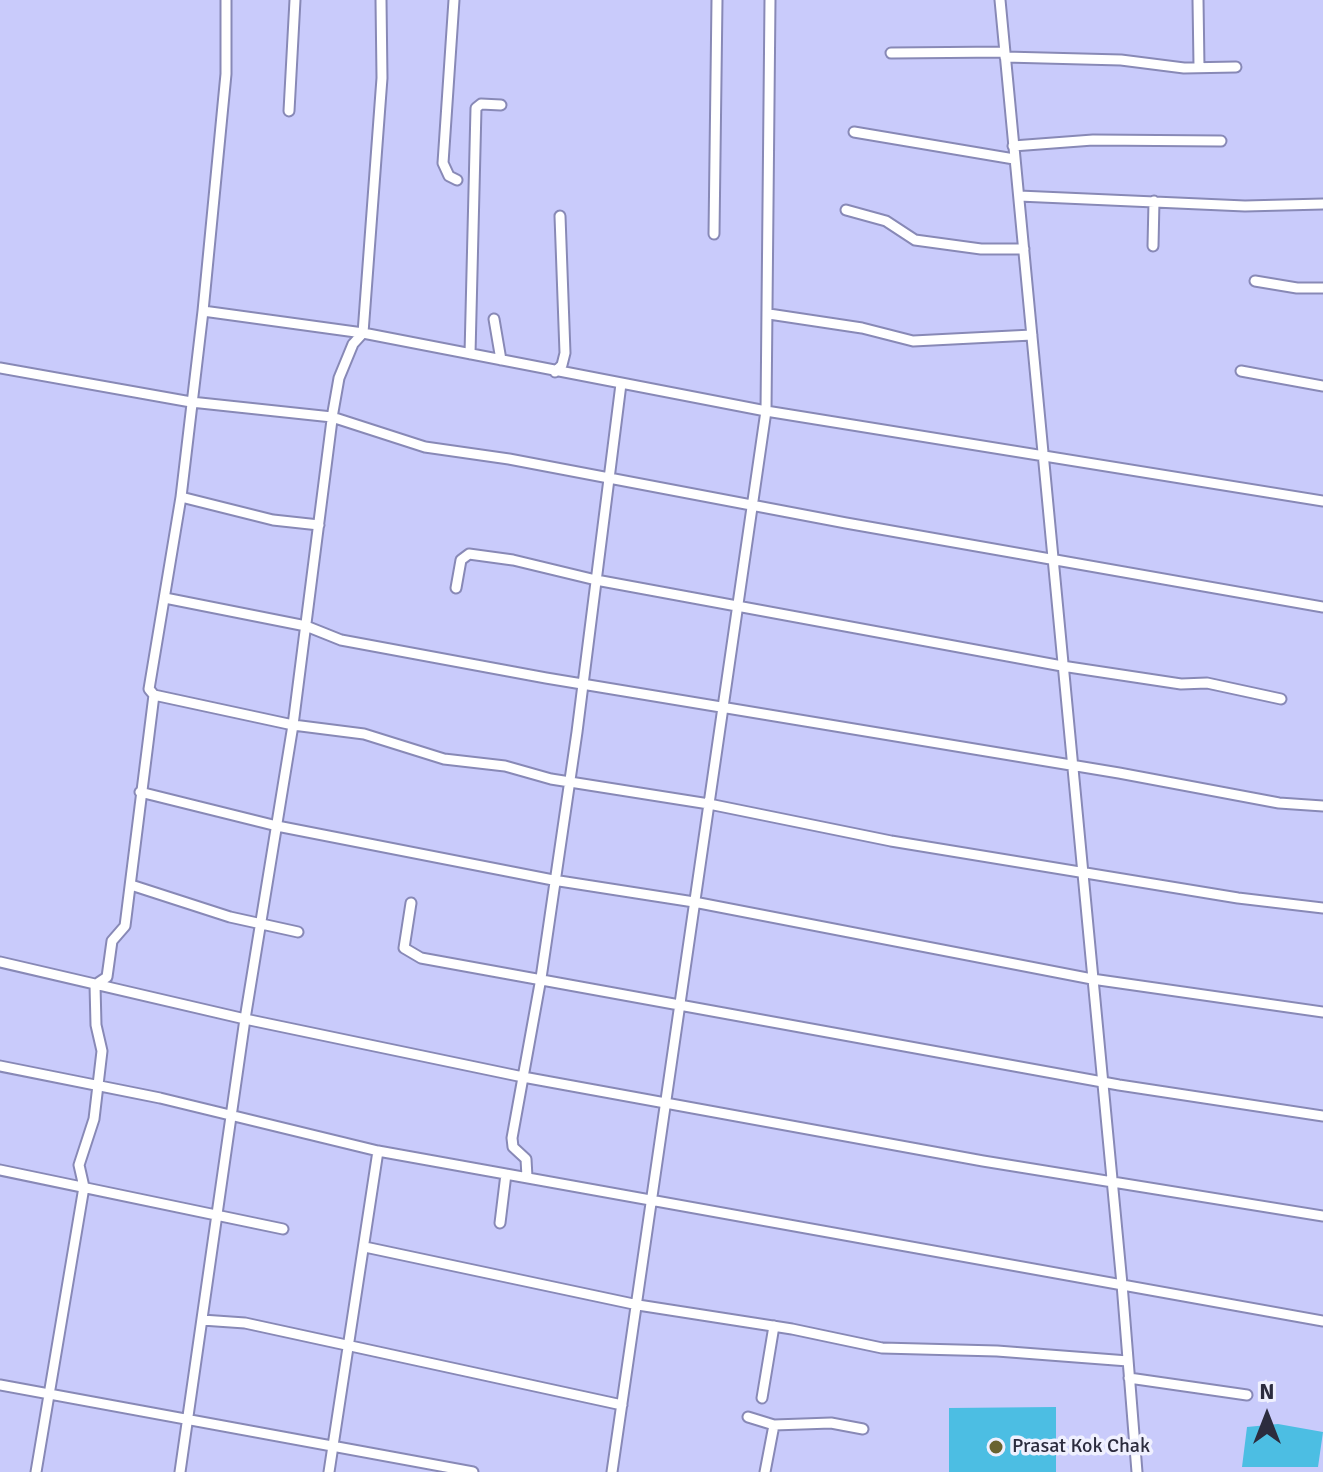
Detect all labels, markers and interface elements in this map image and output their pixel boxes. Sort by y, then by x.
north arrow [1227,1376,1307,1456]
text: N [1259,1378,1275,1405]
place label: Prasat Kok Chak [1012,1435,1150,1459]
marker: Prasat Kok Chak [987,1438,1005,1456]

